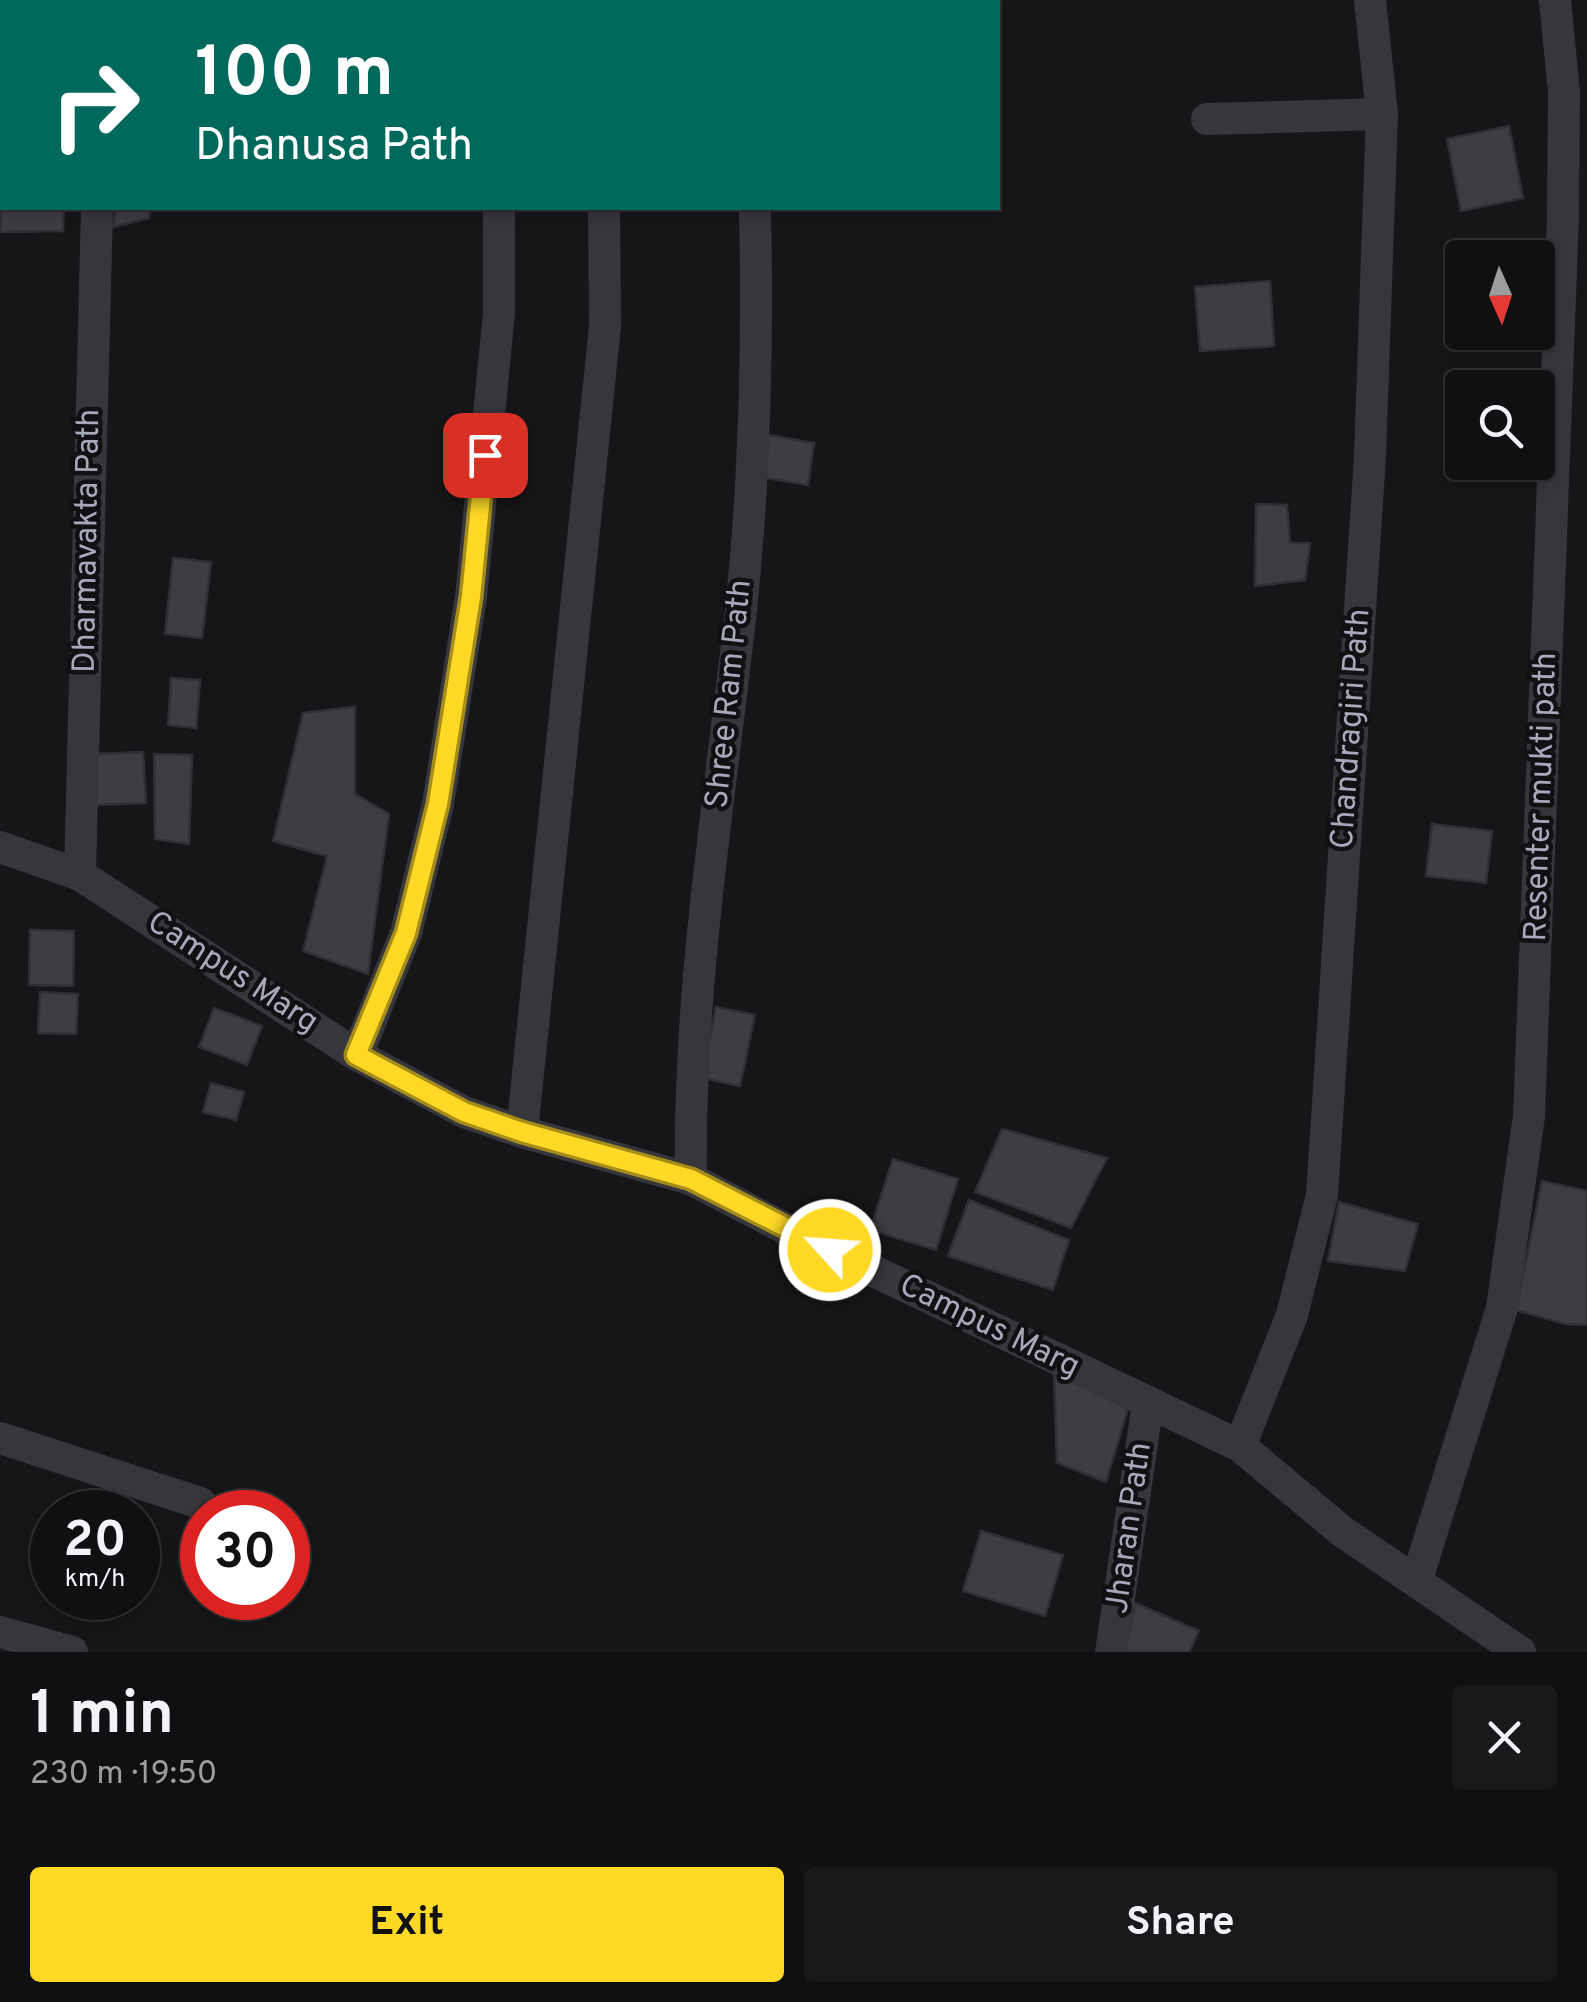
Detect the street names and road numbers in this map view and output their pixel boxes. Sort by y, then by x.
street label: Dharmavakta Path [66,409,110,673]
street label: Shree Ram Path [698,578,762,810]
street label: Chandragiri Path [1324,607,1380,851]
street label: Resenter mukti path [1517,652,1567,942]
street label: Campus Marg [139,903,325,1043]
street label: Campus Marg [892,1266,1086,1388]
street label: Jharan Path [1098,1440,1162,1616]

